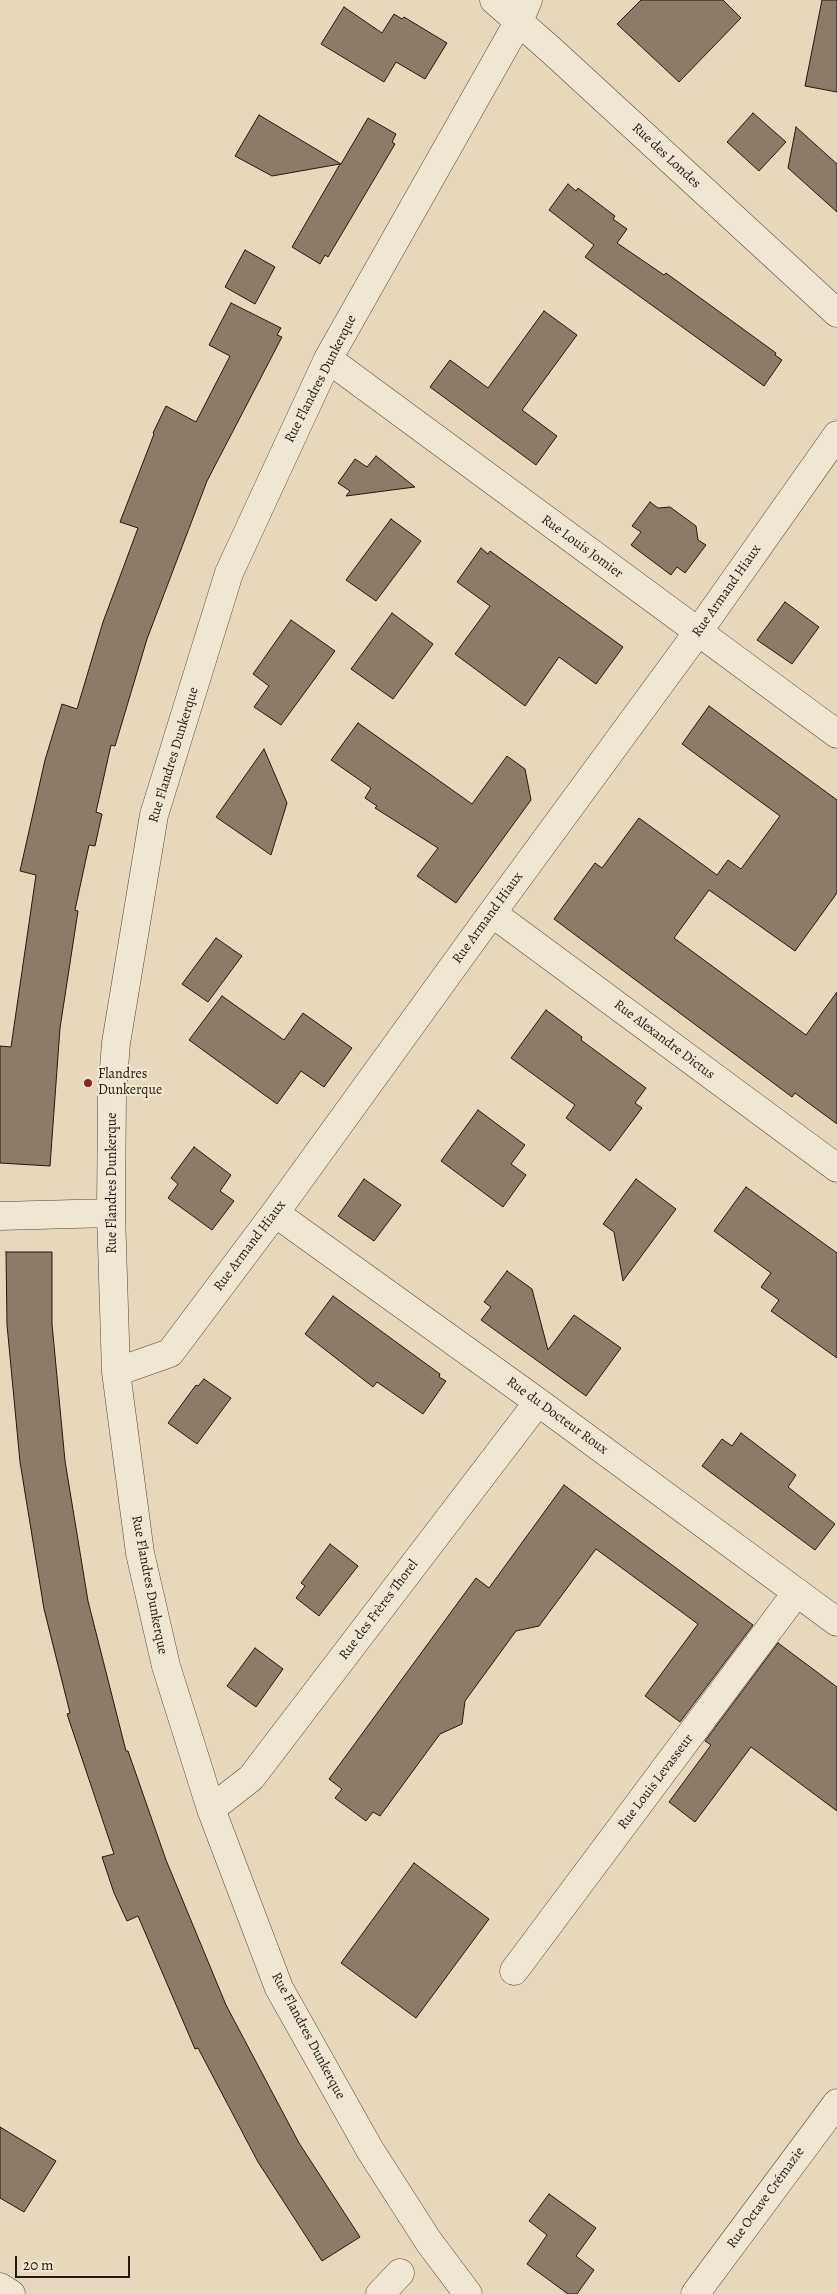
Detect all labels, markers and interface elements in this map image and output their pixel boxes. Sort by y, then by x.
street label: Rue des Londes [628,120,704,192]
street label: Rue Flandres Dunkerque [281,312,361,446]
street label: Rue Louis Jomier [538,512,626,582]
street label: Rue Armand Hiaux [689,541,765,641]
street label: Rue Flandres Dunkerque [145,685,203,825]
street label: Rue Armand Hiaux [449,869,527,967]
street label: Rue Alexandre Dictus [610,997,718,1083]
place label: Flandres Dunkerque [98,1067,162,1100]
marker: Flandres Dunkerque [82,1077,94,1089]
street label: Rue Flandres Dunkerque [105,1112,121,1254]
street label: Rue Armand Hiaux [210,1197,290,1295]
street label: Rue du Docteur Roux [503,1374,611,1458]
street label: Rue Flandres Dunkerque [127,1514,171,1656]
street label: Rue des Frères Thorel [336,1557,422,1663]
street label: Rue Louis Levasseur [615,1731,697,1833]
street label: Rue Flandres Dunkerque [267,1970,349,2102]
street label: Rue Octave Crémazie [724,2144,808,2252]
scale bar [18,2246,132,2278]
text: 20 m [23,2255,54,2275]

